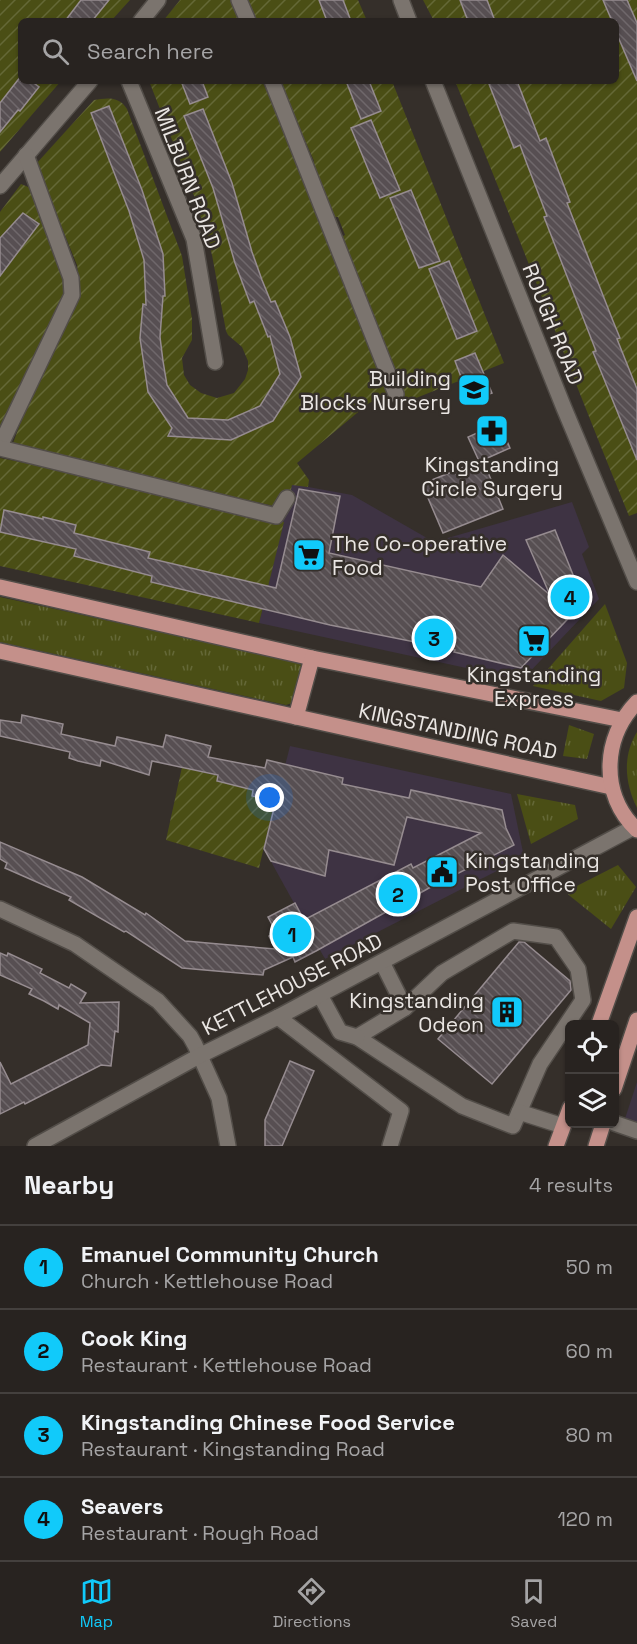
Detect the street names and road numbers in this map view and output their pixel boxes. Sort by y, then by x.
street label: MILBURN ROAD [149,103,227,253]
street label: ROUGH ROAD [516,259,590,389]
street label: KINGSTANDING ROAD [356,697,560,765]
street label: KETTLEHOUSE ROAD [197,927,387,1041]

